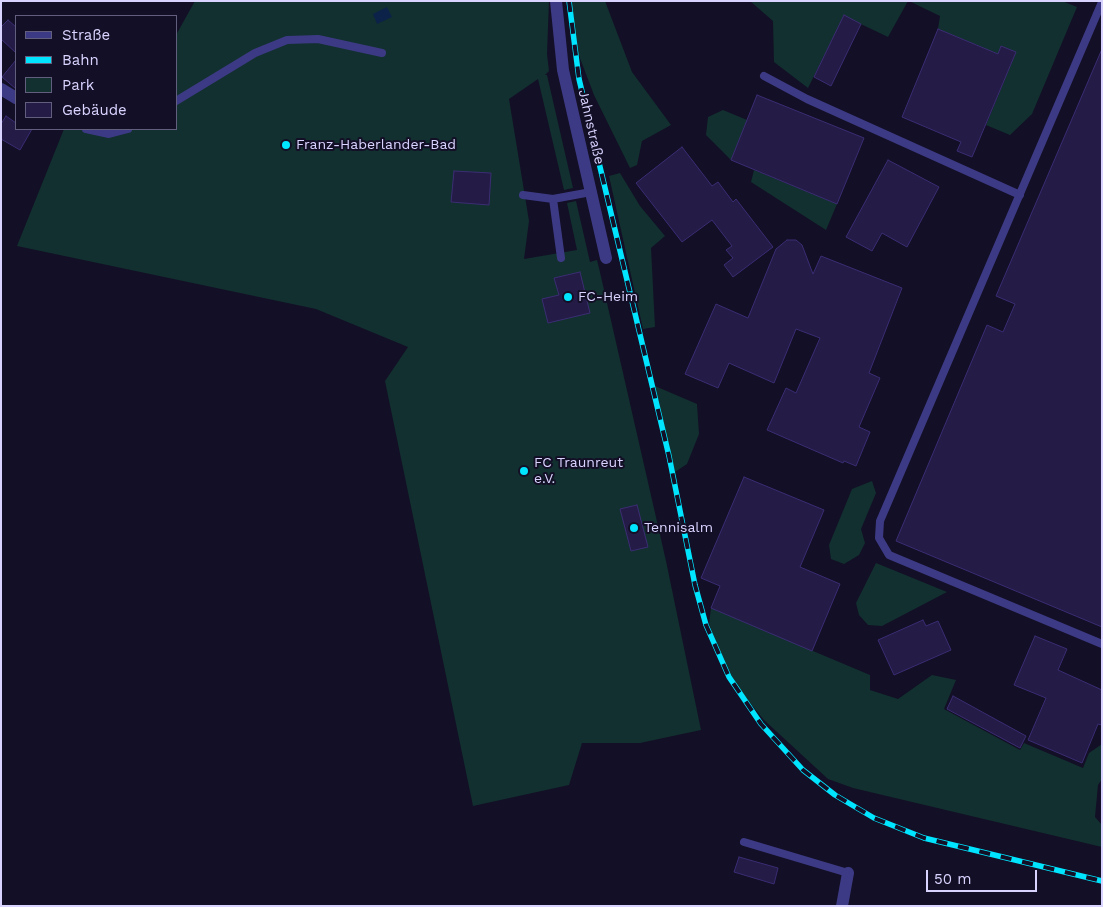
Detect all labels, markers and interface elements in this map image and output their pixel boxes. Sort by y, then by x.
legend [15,15,178,130]
text: Straße [62,26,110,44]
text: Bahn [62,51,99,69]
text: Park [62,76,94,94]
street label: Jahnstraße [574,88,608,166]
text: Gebäude [62,101,127,119]
place label: Franz-Haberlander-Bad [296,137,456,153]
marker: Franz-Haberlander-Bad [280,139,292,151]
place label: FC-Heim [578,289,638,305]
marker: FC-Heim [562,291,574,303]
place label: FC Traunreut e.V. [534,455,623,488]
marker: FC Traunreut e.V. [518,465,530,477]
place label: Tennisalm [644,520,713,536]
marker: Tennisalm [628,522,640,534]
scale bar [928,860,1039,892]
text: 50 m [934,870,971,888]

